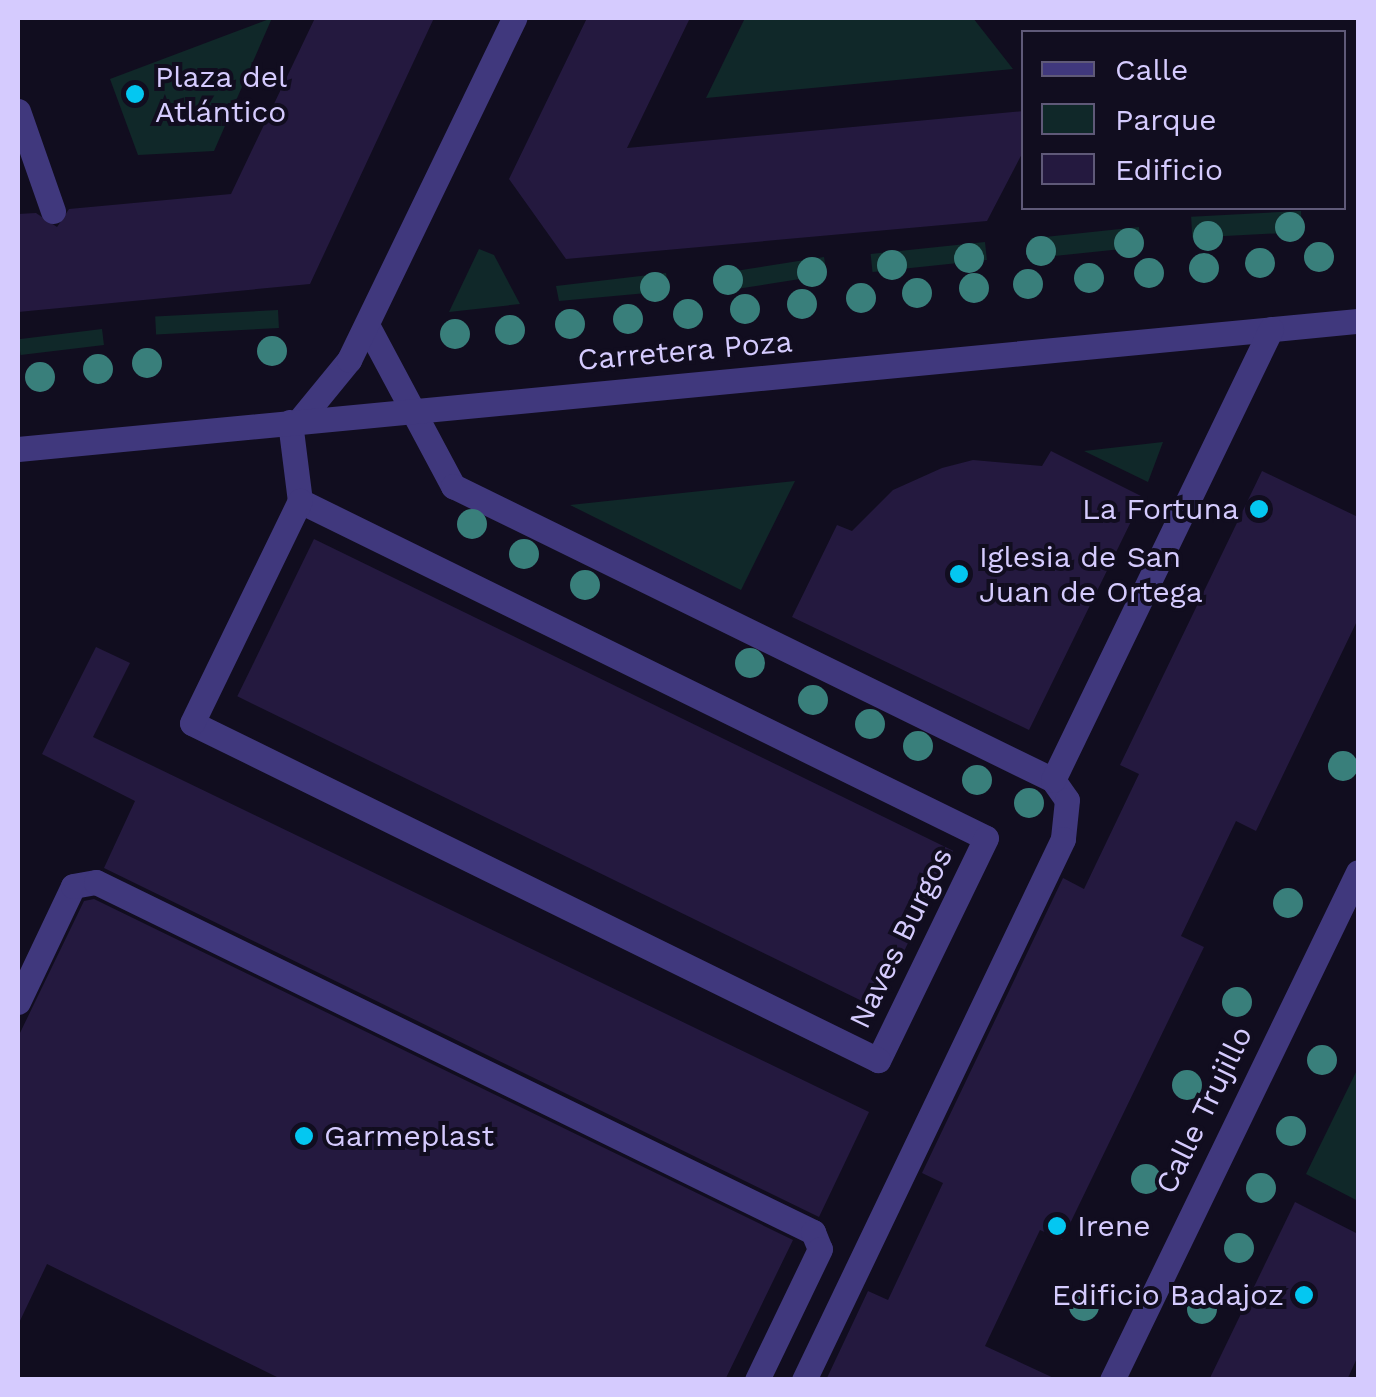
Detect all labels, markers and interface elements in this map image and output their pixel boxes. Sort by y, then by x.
legend [1021,30,1346,210]
text: Calle [1115,52,1188,87]
place label: Plaza del Atlántico [155,59,288,130]
marker: Plaza del Atlántico [124,83,146,105]
text: Parque [1115,102,1217,137]
text: Edificio [1115,152,1223,187]
street label: Carretera Poza [576,324,794,378]
place label: La Fortuna [1081,491,1239,527]
marker: La Fortuna [1248,498,1270,520]
place label: Iglesia de San Juan de Ortega [979,539,1203,610]
marker: Iglesia de San Juan de Ortega [948,563,970,585]
street label: Naves Burgos [842,842,960,1034]
street label: Calle Trujillo [1148,1020,1260,1200]
place label: Garmeplast [324,1118,494,1154]
marker: Garmeplast [293,1125,315,1147]
place label: Irene [1077,1208,1151,1244]
marker: Irene [1046,1215,1068,1237]
place label: Edificio Badajoz [1052,1277,1284,1313]
marker: Edificio Badajoz [1293,1284,1315,1306]

